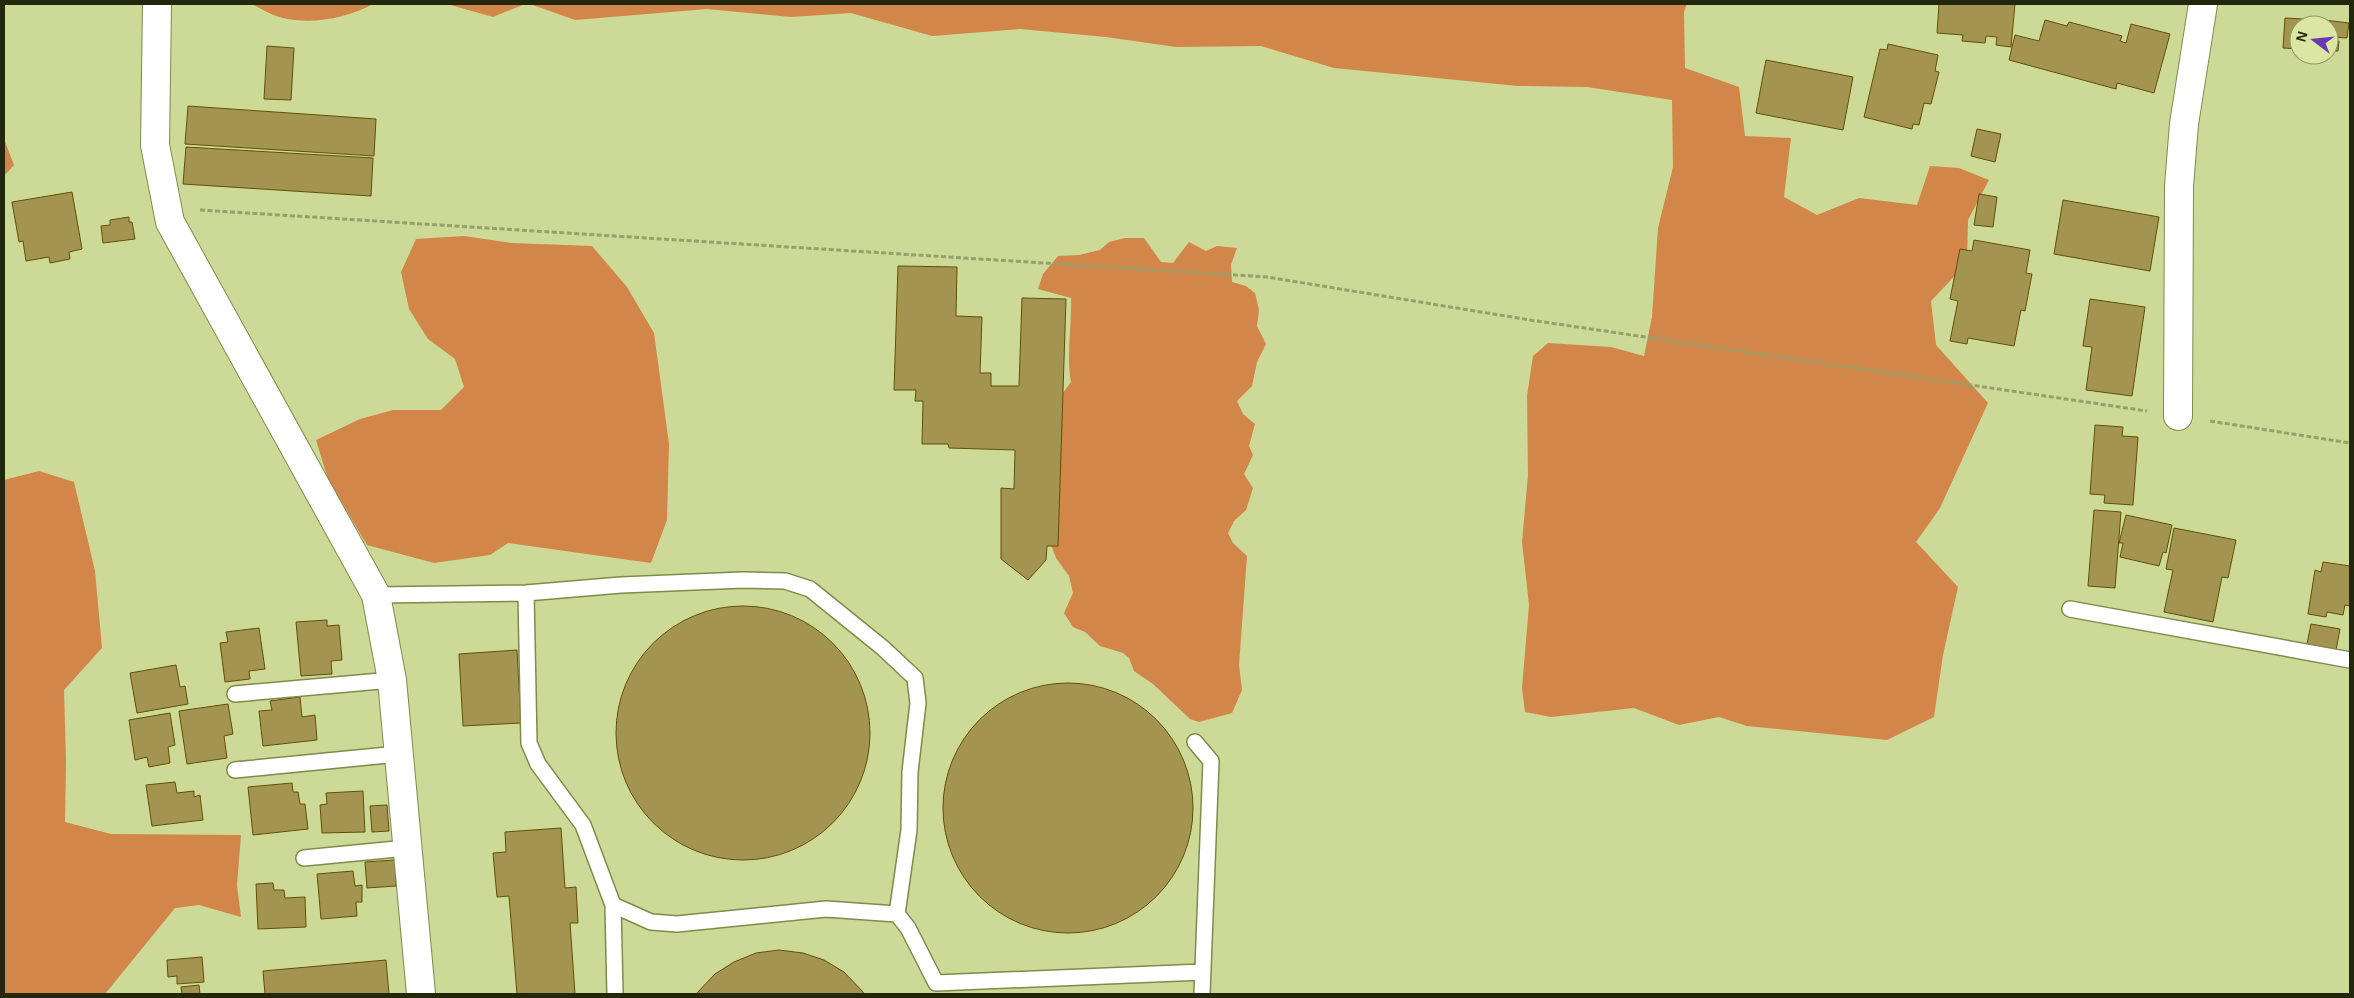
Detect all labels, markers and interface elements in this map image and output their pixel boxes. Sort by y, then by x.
north arrow [2289,15,2339,65]
text: N [2292,29,2311,43]

